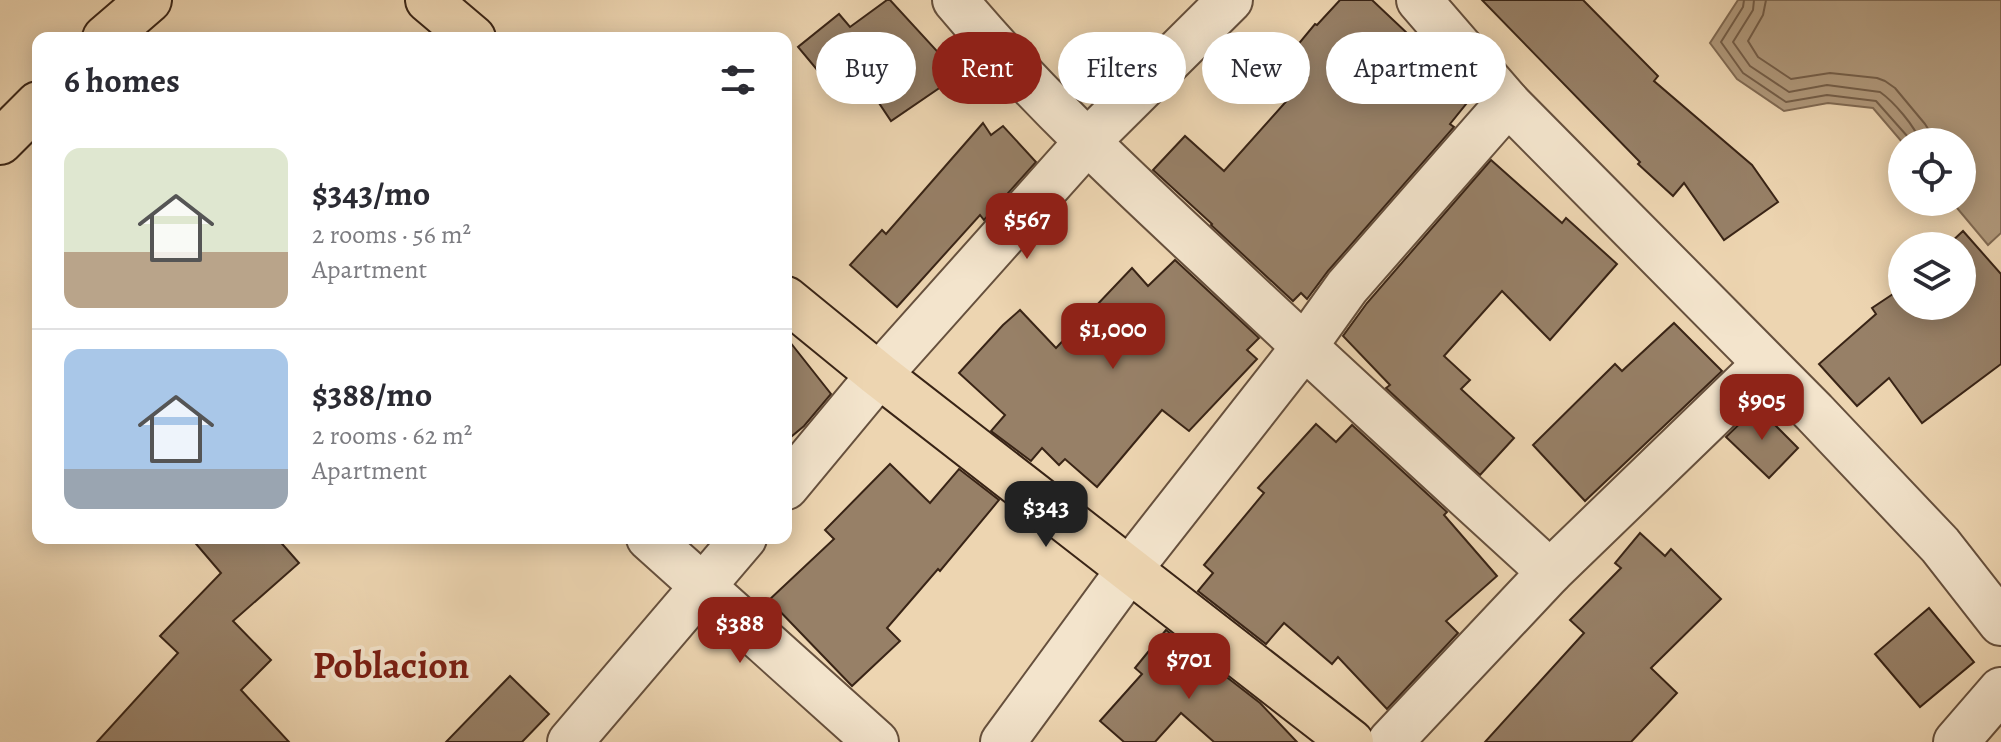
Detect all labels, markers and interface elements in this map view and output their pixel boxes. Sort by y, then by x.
chip: Buy [816,32,916,104]
chip: Rent [932,32,1042,104]
chip: Filters [1058,32,1186,104]
chip: New [1202,32,1310,104]
chip: Apartment [1326,32,1506,104]
text: 6 homes [64,57,180,104]
icon: filters [716,58,760,102]
map controls [1888,128,1976,320]
button: locate [1888,128,1976,216]
text: $343/mo [312,170,430,217]
icon: home [128,180,224,276]
pin: $567 [980,193,1074,261]
text: $567 [1004,201,1050,236]
text: 2 rooms · 56 m² [312,217,471,252]
button: layers [1888,232,1976,320]
text: Apartment [312,252,427,287]
pin: $1,000 [1048,303,1178,371]
text: $1,000 [1079,311,1147,346]
text: $388/mo [312,371,432,418]
pin: $905 [1715,374,1809,442]
icon: home [128,381,224,477]
text: $905 [1738,382,1786,417]
text: 2 rooms · 62 m² [312,418,472,453]
text: Apartment [312,453,427,488]
pin: $343 [999,481,1093,549]
text: $343 [1023,489,1069,524]
pin: $388 [693,597,787,665]
text: $388 [716,605,764,640]
pin: $701 [1142,633,1236,701]
district label: Poblacion [313,639,469,691]
text: $701 [1166,641,1212,676]

